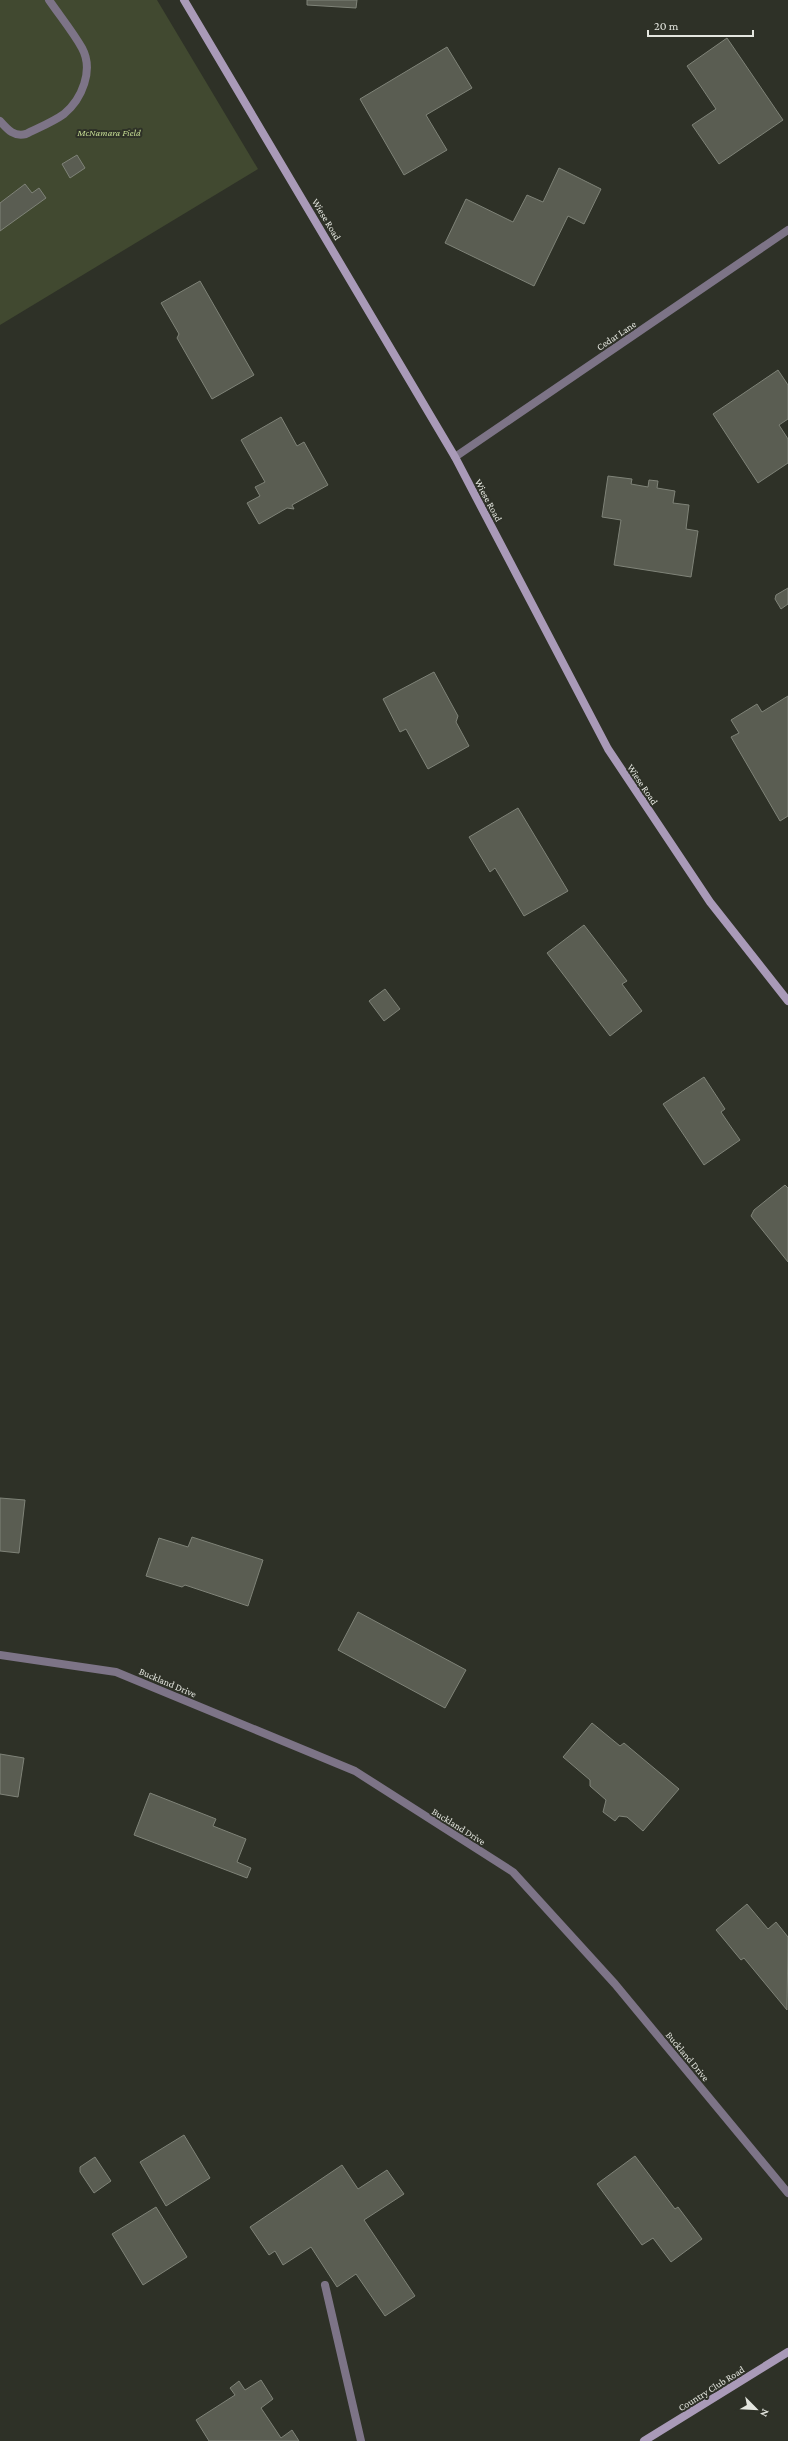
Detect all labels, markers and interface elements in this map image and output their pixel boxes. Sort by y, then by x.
scale bar [648,12,753,38]
text: 20 m [654,19,679,33]
park label: McNamara Field [76,127,141,138]
street label: Wiese Road [310,196,344,243]
street label: Cedar Lane [595,318,638,353]
street label: Wiese Road [473,477,505,524]
street label: Wiese Road [625,762,661,807]
street label: Buckland Drive [138,1665,199,1700]
street label: Buckland Drive [430,1806,488,1848]
street label: Buckland Drive [664,2029,712,2084]
street label: Country Club Road [676,2363,747,2413]
north arrow [736,2389,776,2429]
text: N [758,2407,772,2419]

